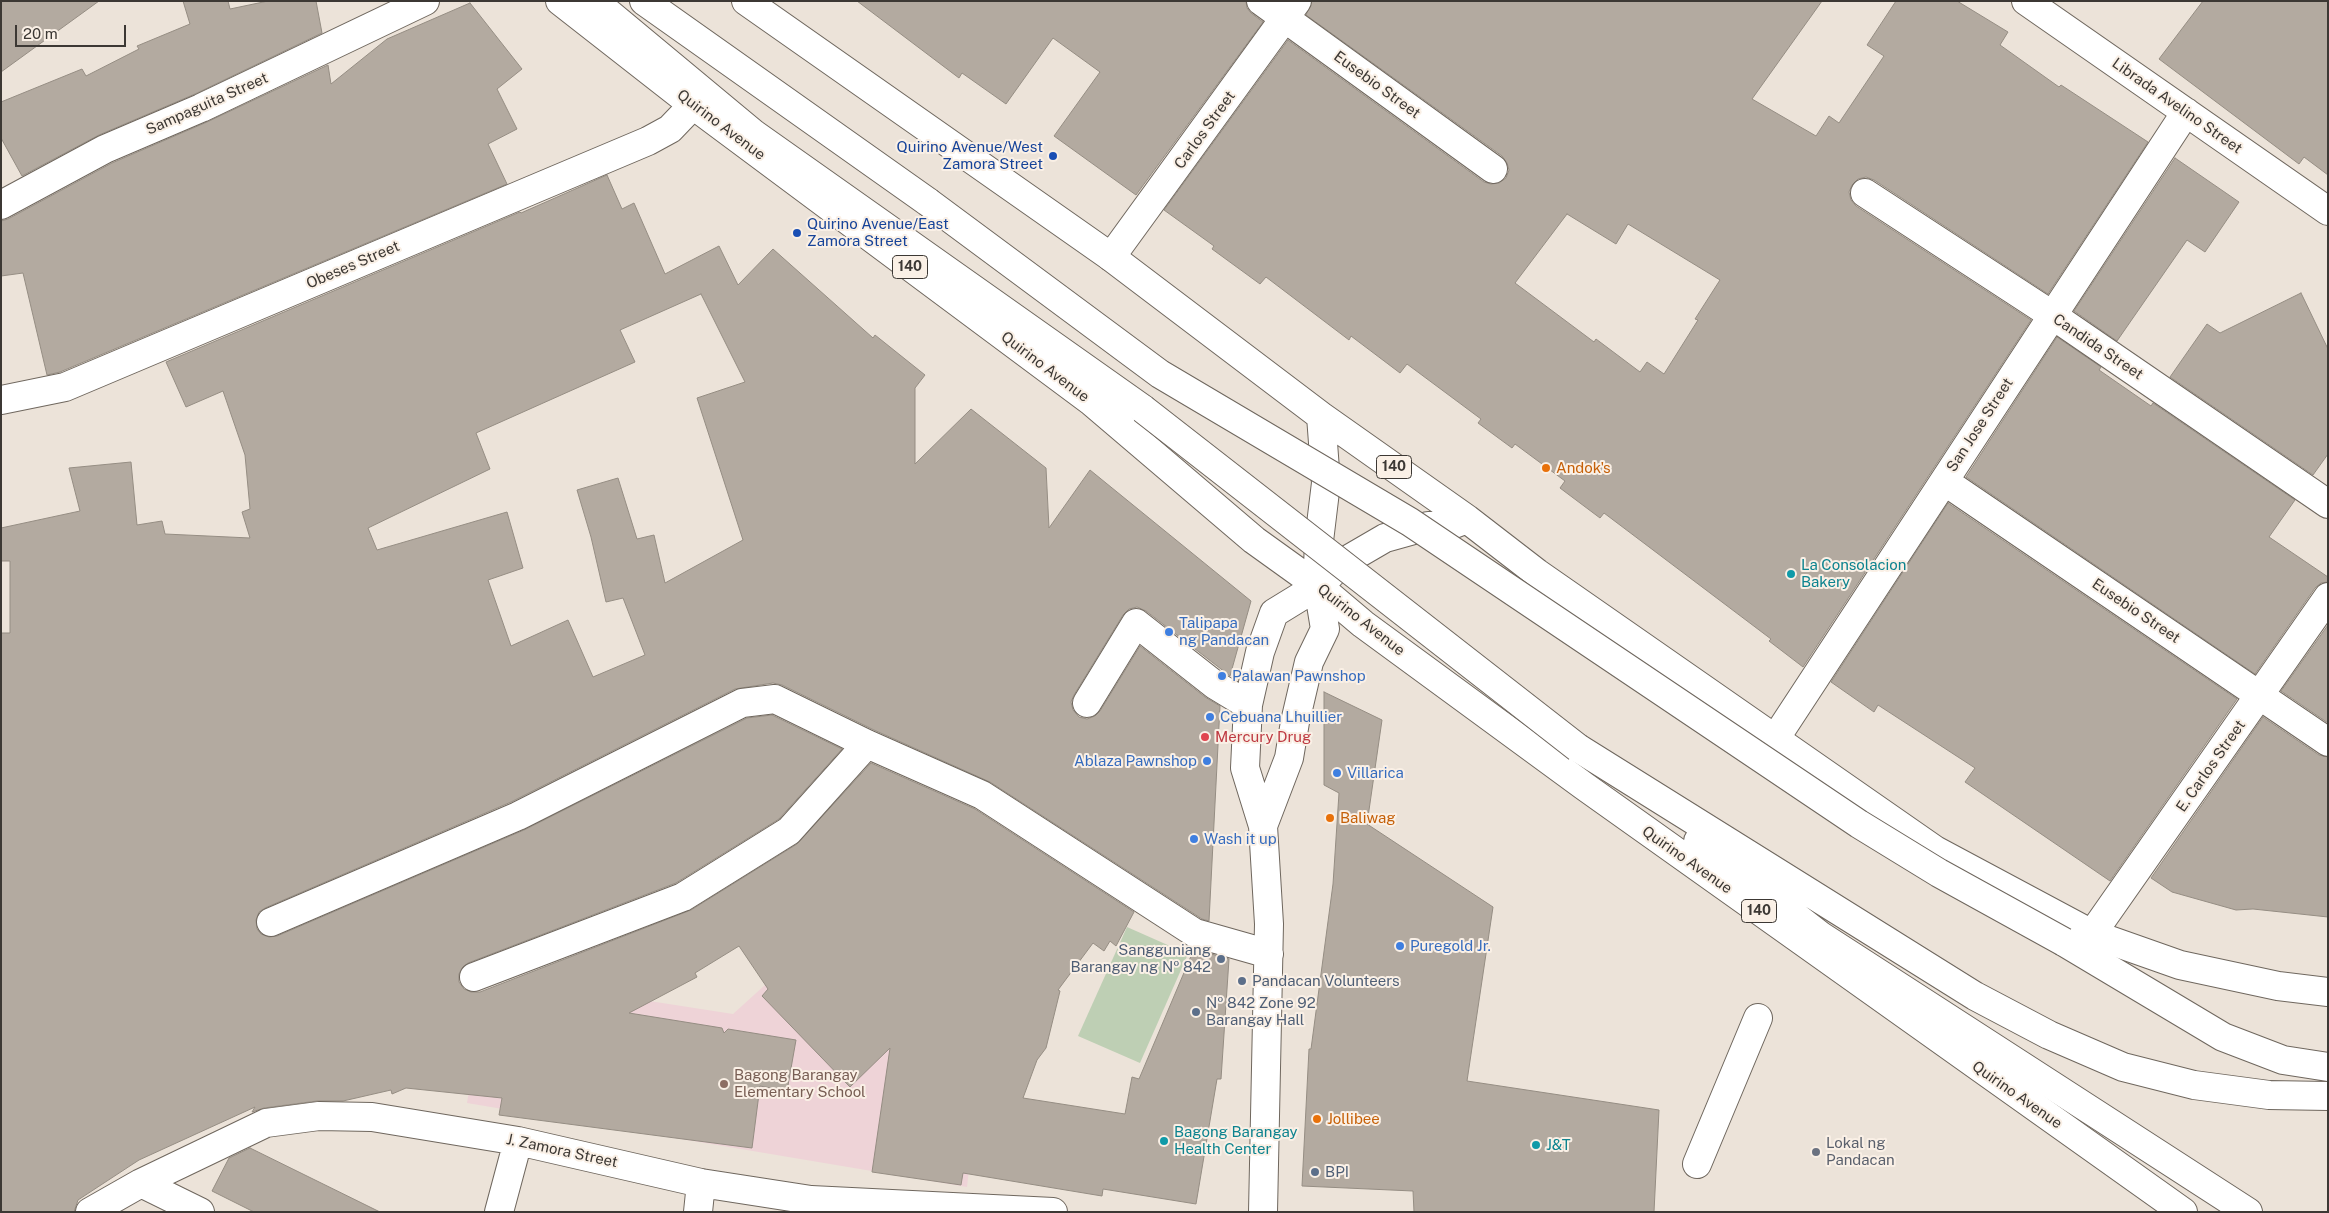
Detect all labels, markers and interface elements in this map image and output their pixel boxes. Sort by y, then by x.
scale bar [18,15,129,47]
text: 20 m [23,25,58,42]
street label: Eusebio Street [1330,48,1424,122]
street label: Librada Avelino Street [2108,54,2246,158]
street label: Sampaguita Street [143,69,271,139]
street label: Quirino Avenue [673,86,769,164]
street label: Carlos Street [1171,87,1239,173]
place label: Quirino Avenue/West Zamora Street [897,138,1043,173]
marker: Quirino Avenue/West Zamora Street [1047,150,1059,162]
place label: Quirino Avenue/East Zamora Street [807,215,949,250]
marker: Quirino Avenue/East Zamora Street [791,227,803,239]
street label: Obeses Street [304,237,402,293]
road number: 140 [892,256,928,278]
street label: Candida Street [2050,310,2146,384]
street label: Quirino Avenue [997,328,1093,406]
street label: San Jose Street [1943,375,2017,475]
road number: 140 [1376,456,1412,478]
place label: Andok's [1556,459,1611,477]
marker: Andok's [1540,462,1552,474]
place label: La Consolacion Bakery [1801,556,1906,591]
marker: La Consolacion Bakery [1785,568,1797,580]
street label: Eusebio Street [2088,575,2184,647]
street label: Quirino Avenue [1314,580,1408,660]
place label: Talipapa ng Pandacan [1179,614,1269,649]
marker: Talipapa ng Pandacan [1163,626,1175,638]
place label: Palawan Pawnshop [1232,667,1366,685]
marker: Palawan Pawnshop [1216,670,1228,682]
place label: Cebuana Lhuillier [1220,708,1342,726]
marker: Cebuana Lhuillier [1204,711,1216,723]
street label: E. Carlos Street [2173,717,2249,815]
place label: Mercury Drug [1215,728,1311,746]
marker: Mercury Drug [1199,731,1211,743]
place label: Ablaza Pawnshop [1074,752,1197,770]
marker: Ablaza Pawnshop [1201,755,1213,767]
place label: Villarica [1347,764,1404,782]
marker: Villarica [1331,767,1343,779]
place label: Baliwag [1340,809,1396,827]
marker: Baliwag [1324,812,1336,824]
street label: Quirino Avenue [1639,822,1735,898]
place label: Wash it up [1204,830,1277,848]
marker: Wash it up [1188,833,1200,845]
road number: 140 [1742,899,1776,922]
place label: Puregold Jr. [1410,937,1491,955]
marker: Puregold Jr. [1394,940,1406,952]
place label: Sangguniang Barangay ng № 842 [1071,941,1211,976]
marker: Sangguniang Barangay ng № 842 [1215,953,1227,965]
place label: Pandacan Volunteers [1252,972,1400,990]
marker: Pandacan Volunteers [1236,975,1248,987]
place label: № 842 Zone 92 Barangay Hall [1206,994,1316,1029]
marker: № 842 Zone 92 Barangay Hall [1190,1006,1202,1018]
street label: Quirino Avenue [1969,1057,2065,1133]
place label: Bagong Barangay Elementary School [734,1066,866,1101]
marker: Bagong Barangay Elementary School [718,1078,730,1090]
place label: Jollibee [1327,1110,1380,1128]
marker: Jollibee [1311,1113,1323,1125]
place label: Bagong Barangay Health Center [1174,1123,1298,1158]
street label: J. Zamora Street [505,1130,619,1172]
place label: Lokal ng Pandacan [1826,1134,1895,1169]
marker: Bagong Barangay Health Center [1158,1135,1170,1147]
place label: J&T [1546,1136,1571,1154]
marker: J&T [1530,1139,1542,1151]
marker: Lokal ng Pandacan [1810,1146,1822,1158]
place label: BPI [1325,1163,1349,1181]
marker: BPI [1309,1166,1321,1178]

